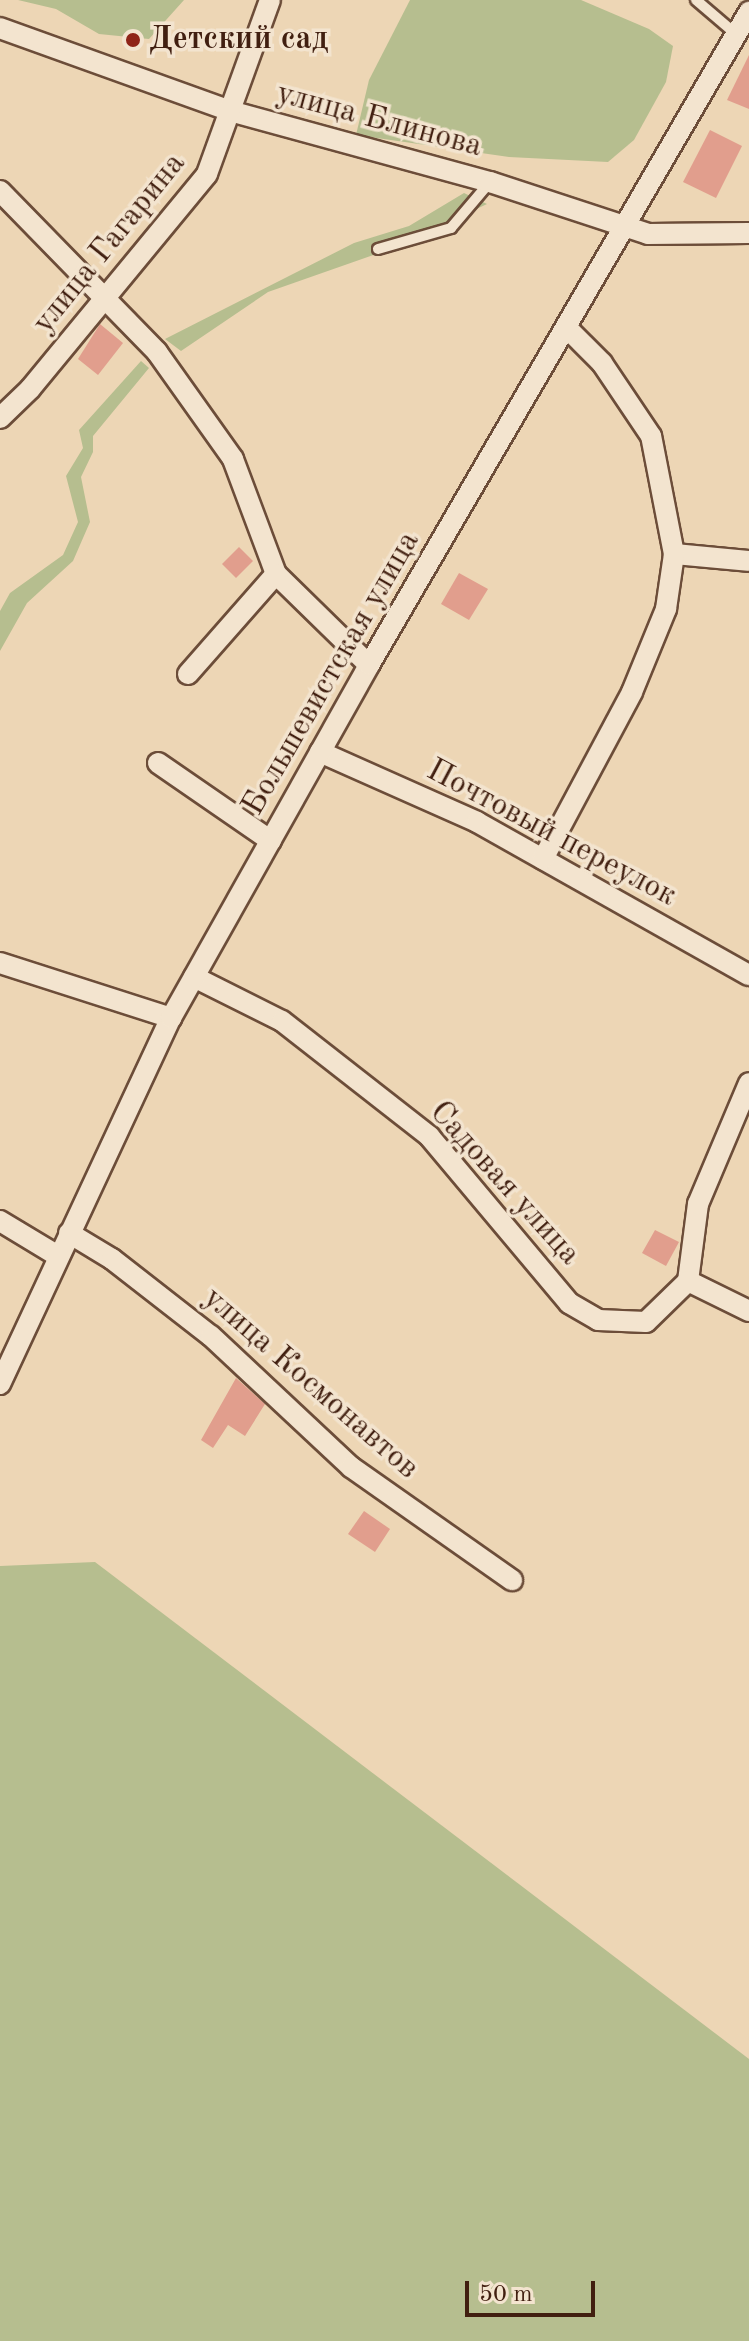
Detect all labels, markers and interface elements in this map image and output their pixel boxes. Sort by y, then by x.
place label: Детский сад [149,21,328,59]
marker: Детский сад [124,31,142,49]
street label: улица Блинова [272,75,486,167]
street label: улица Гагарина [25,146,195,342]
street label: Большевистская улица [235,525,429,823]
street label: Почтовый переулок [419,752,683,916]
street label: Садовая улица [420,1094,588,1274]
street label: улица Космонавтов [194,1280,426,1488]
scale bar [469,2265,599,2315]
text: 50 m [479,2283,533,2307]

